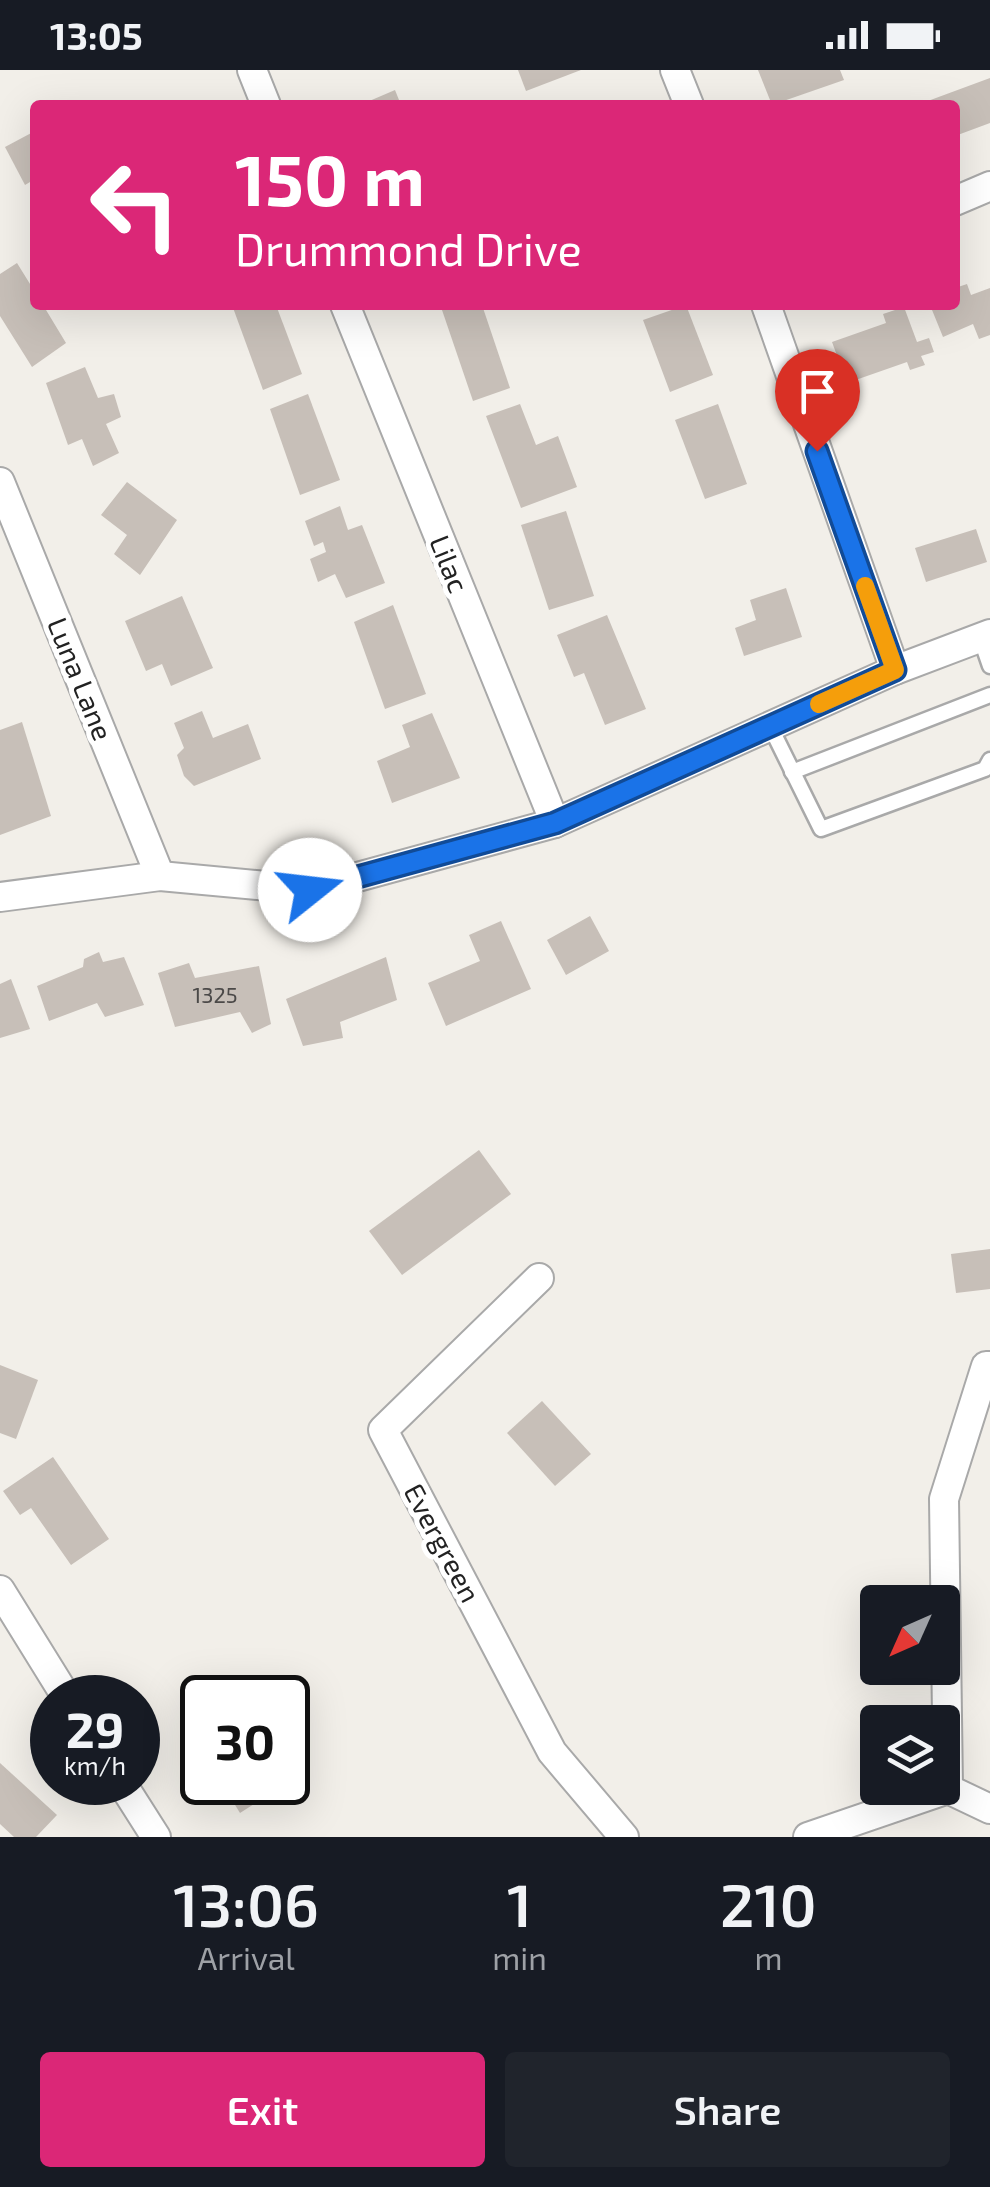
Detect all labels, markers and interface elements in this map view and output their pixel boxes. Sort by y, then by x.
text: 13:05 [50,12,143,58]
text: 150 m [235,136,425,220]
icon: left [70,140,200,270]
text: Drummond Drive [235,221,582,275]
pin [775,349,860,452]
icon: arrive [790,364,845,419]
street label: Lilac [423,530,477,597]
street label: Luna Lane [41,612,121,745]
position arrow [258,838,362,942]
house number: 1325 [192,981,238,1007]
street label: Evergreen [398,1477,488,1608]
north arrow [860,1585,960,1685]
map controls [860,1585,960,1805]
speed limit sign: 30 [180,1675,310,1805]
text: 29 [66,1698,124,1758]
button: layers [860,1705,960,1805]
text: km/h [64,1750,126,1780]
text: 13:06 [173,1867,319,1939]
text: 1 [507,1867,532,1939]
text: 210 [720,1867,817,1939]
text: Arrival [197,1938,295,1976]
text: min [492,1938,547,1976]
text: m [754,1938,782,1976]
button: Exit [40,2052,485,2167]
button: Share [505,2052,950,2167]

